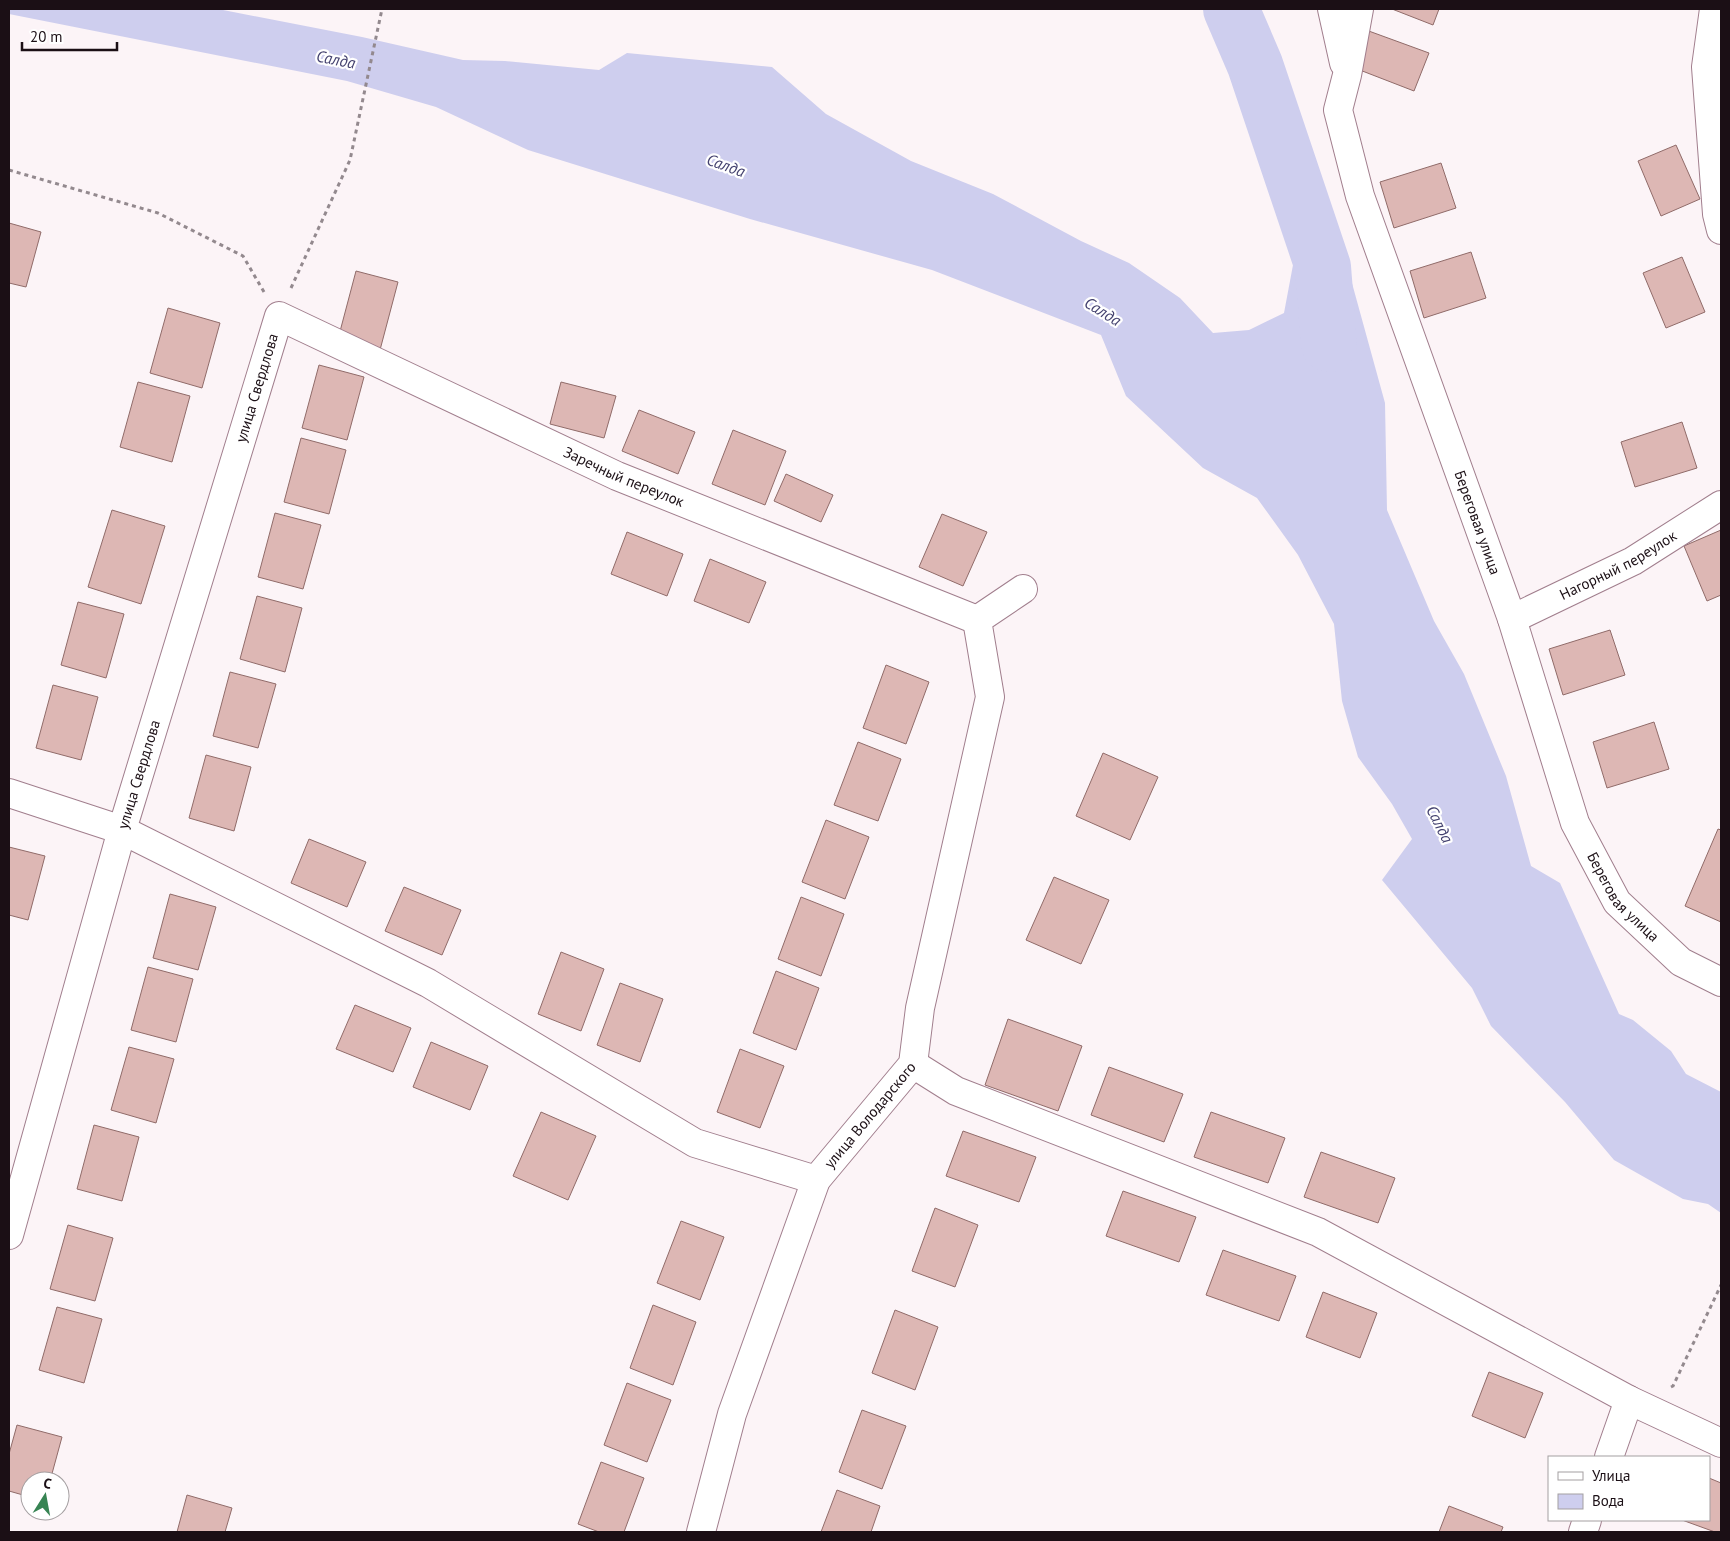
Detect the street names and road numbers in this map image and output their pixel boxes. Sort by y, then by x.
street label: улица Свердлова [231,331,282,445]
street label: Заречный переулок [561,442,688,511]
street label: Береговая улица [1450,468,1505,577]
street label: Нагорный переулок [1556,525,1681,604]
street label: улица Свердлова [113,717,164,831]
street label: Береговая улица [1583,849,1663,946]
street label: улица Володарского [820,1058,920,1172]

